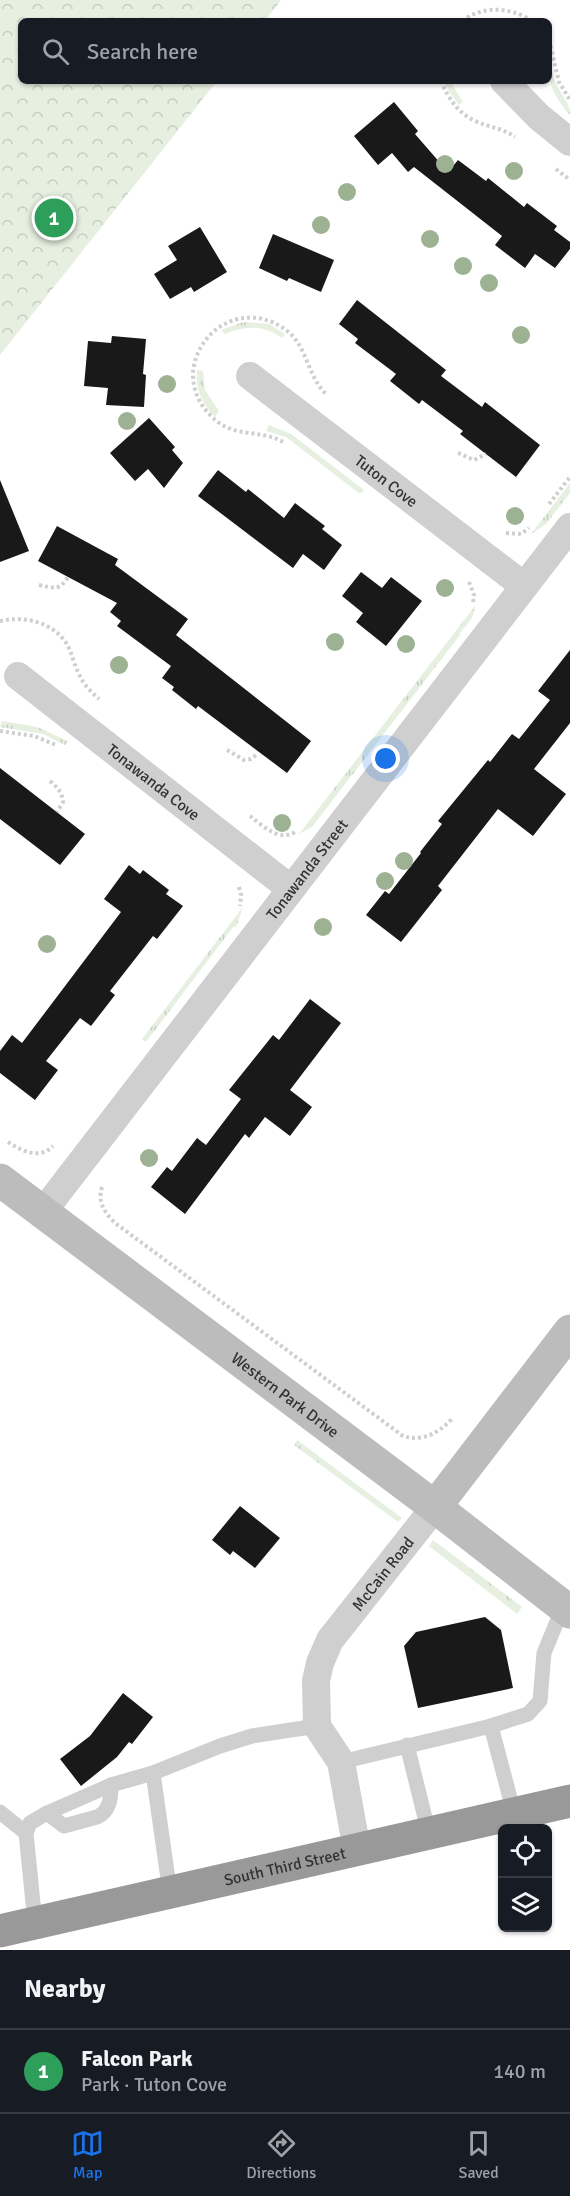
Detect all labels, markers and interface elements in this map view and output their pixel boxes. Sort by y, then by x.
search box [18,18,552,84]
icon: search [39,35,72,68]
text: Search here [87,38,198,65]
pin: 1 [34,196,74,240]
street label: Tuton Cove [350,451,421,512]
street label: Tonawanda Cove [102,740,204,825]
your location [371,744,400,773]
street label: Tonawanda Street [262,815,353,924]
street label: Western Park Drive [227,1348,343,1442]
street label: McCain Road [348,1533,419,1615]
map controls [498,1824,552,1932]
button: locate [498,1824,552,1878]
street label: South Third Street [222,1843,348,1891]
button: layers [498,1878,552,1932]
text: Nearby [24,1973,105,2005]
text: Falcon Park [81,2045,193,2072]
text: 1 [38,2059,49,2084]
text: 140 m [493,2059,546,2084]
text: Park · Tuton Cove [81,2072,227,2097]
tab: Map [71,2127,104,2183]
tab: Directions [246,2127,316,2183]
tab: Saved [459,2127,499,2183]

